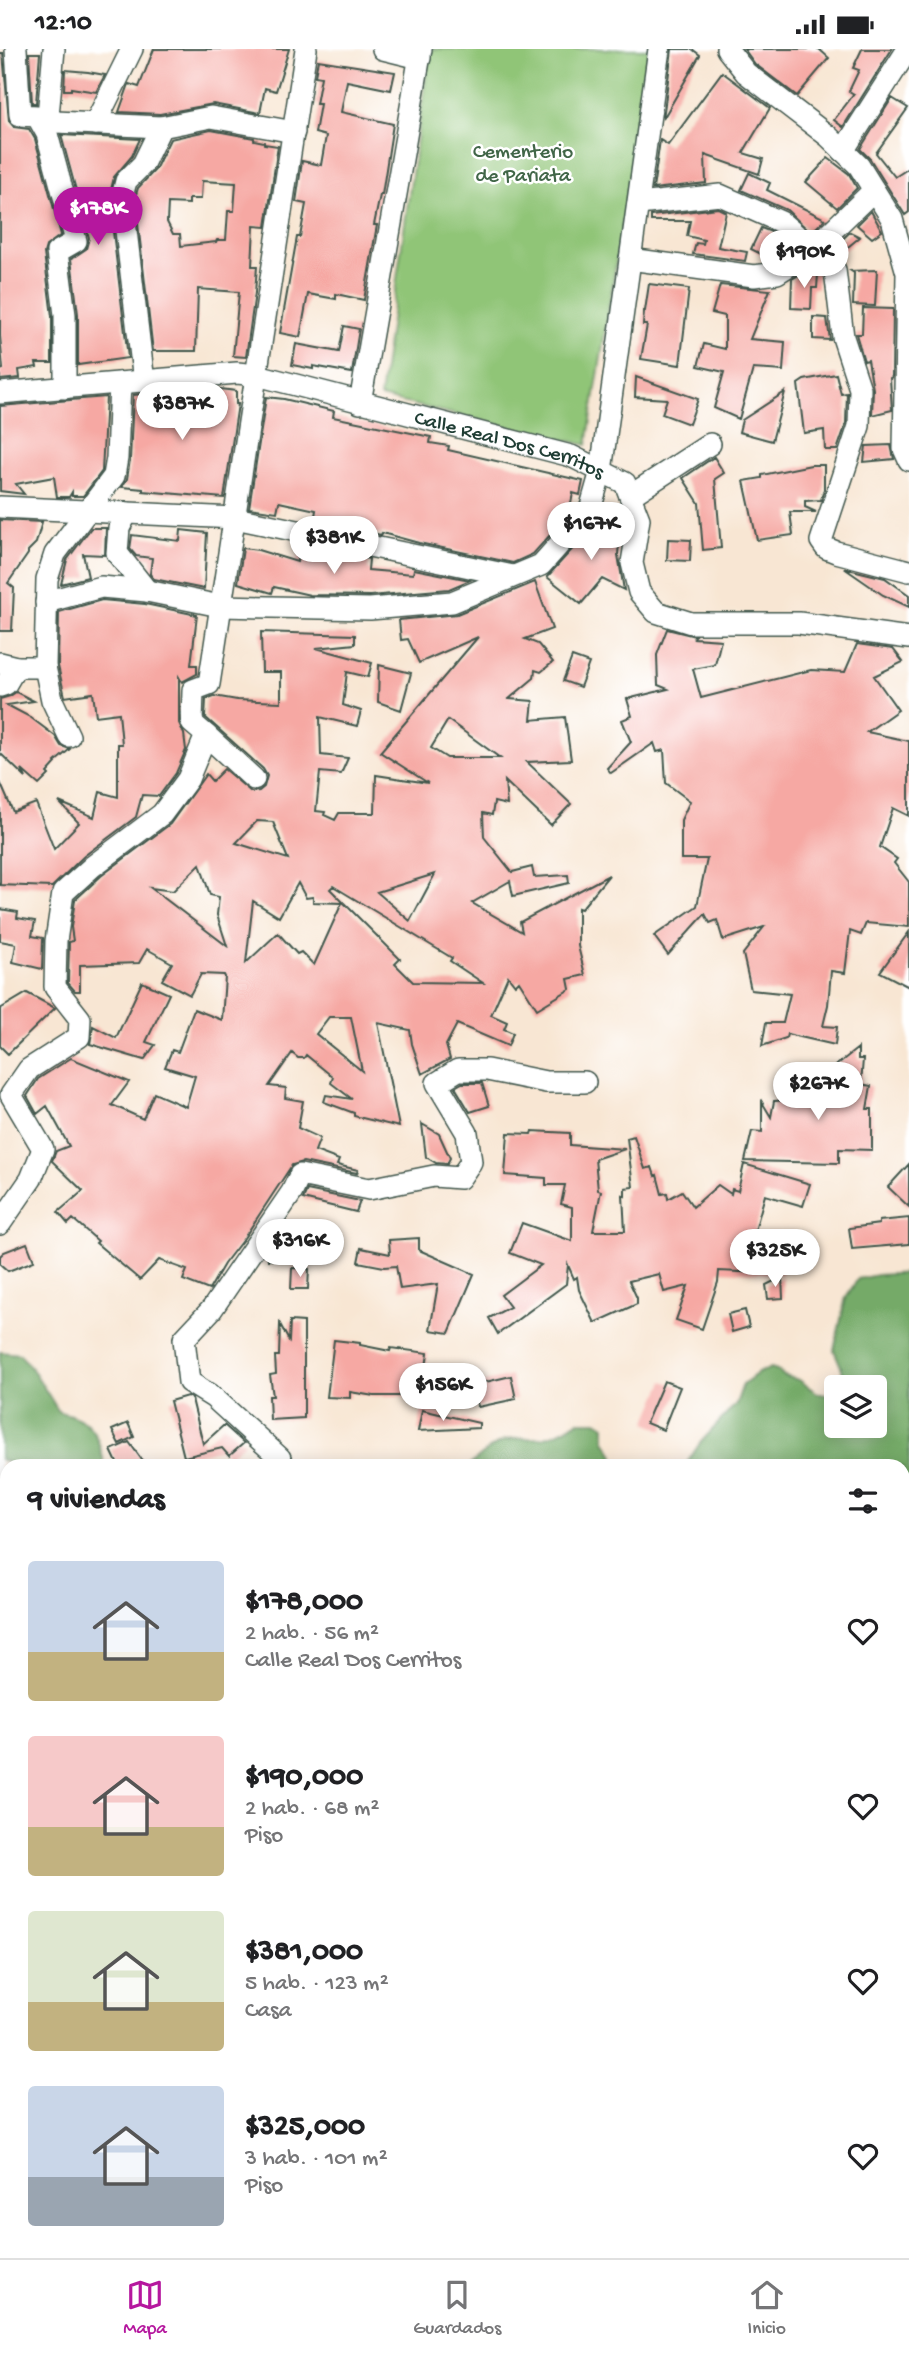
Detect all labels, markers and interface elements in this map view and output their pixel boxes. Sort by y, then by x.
text: 12:10 [35,9,92,40]
park label: Cementerio de Pariata [473,141,573,190]
pin: $178K [49,187,147,247]
text: $178K [70,196,126,223]
pin: $190K [755,231,853,290]
text: $190K [776,239,832,266]
pin: $387K [133,383,231,442]
text: $387K [152,391,212,418]
street label: Calle Real Dos Cerritos [411,407,609,487]
pin: $167K [542,503,640,562]
text: $167K [563,511,619,538]
pin: $381K [285,517,383,576]
text: $381K [306,525,362,552]
pin: $267K [769,1063,867,1122]
text: $267K [789,1071,847,1098]
pin: $316K [251,1219,349,1279]
text: $316K [272,1228,328,1255]
pin: $325K [726,1229,824,1289]
text: $325K [746,1238,804,1265]
pin: $156K [394,1363,492,1423]
text: $156K [415,1372,471,1399]
map controls [824,1375,887,1438]
button: layers [824,1375,887,1438]
icon: filters [844,1482,882,1520]
text: 9 viviendas [28,1484,165,1519]
text: $178,000 [245,1586,363,1621]
icon: home [84,1589,168,1673]
icon: heart [844,1612,882,1650]
text: 2 hab. · 56 m² [245,1621,379,1648]
text: Calle Real Dos Cerritos [245,1648,461,1675]
text: $190,000 [245,1761,363,1796]
icon: home [84,1764,168,1848]
icon: heart [844,1787,882,1825]
text: 2 hab. · 68 m² [245,1796,379,1823]
text: Piso [245,1823,283,1850]
text: $381,000 [245,1936,363,1971]
icon: home [84,1939,168,2023]
icon: heart [844,1962,882,2000]
text: 5 hab. · 123 m² [245,1971,389,1998]
text: Casa [245,1998,291,2025]
text: $325,000 [245,2111,365,2146]
icon: home [84,2114,168,2198]
icon: heart [844,2137,882,2175]
text: 3 hab. · 101 m² [245,2146,388,2173]
text: Piso [245,2173,283,2200]
tab: Mapa [123,2276,167,2341]
tab: Guardados [413,2276,501,2341]
tab: Inicio [748,2276,786,2341]

